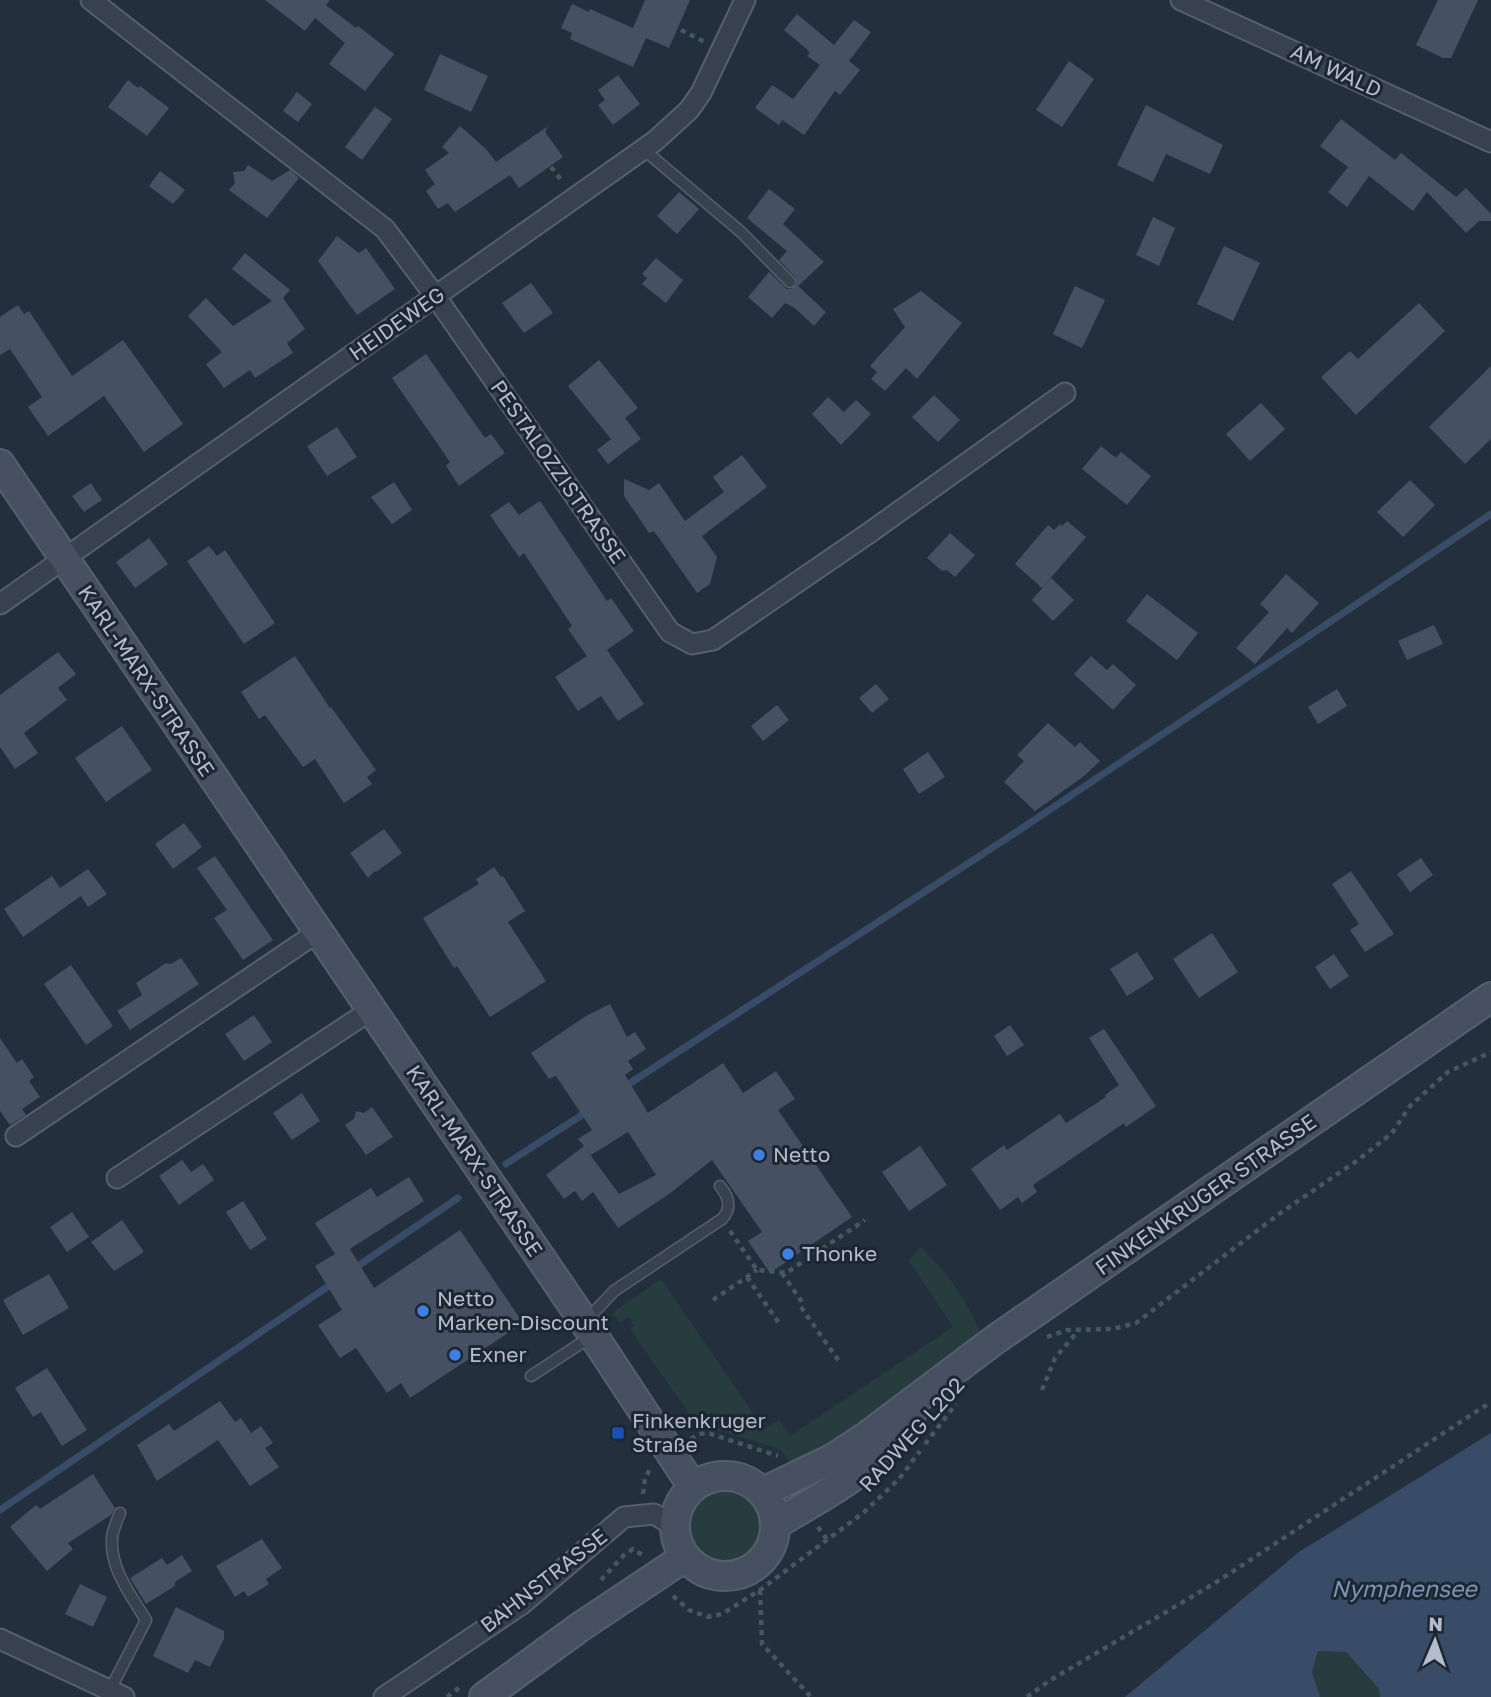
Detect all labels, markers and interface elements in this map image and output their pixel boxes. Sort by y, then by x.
street label: AM WALD [1287,38,1386,102]
street label: HEIDEWEG [344,281,449,366]
street label: PESTALOZZISTRASSE [486,375,632,568]
street label: KARL-MARX-STRASSE [73,580,221,781]
street label: KARL-MARX-STRASSE [401,1060,549,1261]
street label: FINKENKRUGER STRASSE [1090,1108,1321,1280]
place label: Netto [773,1141,830,1167]
marker: Netto [751,1147,767,1163]
place label: Thonke [802,1240,877,1266]
marker: Thonke [780,1246,796,1262]
place label: Netto Marken-Discount [437,1285,609,1335]
marker: Netto Marken-Discount [415,1303,431,1319]
place label: Exner [469,1341,527,1367]
marker: Exner [447,1347,463,1363]
street label: RADWEG L202 [853,1372,969,1497]
place label: Finkenkruger Straße [632,1407,766,1457]
marker: Finkenkruger Straße [610,1425,626,1441]
street label: BAHNSTRASSE [475,1523,612,1638]
water label: Nymphensee [1331,1574,1478,1602]
north arrow [1400,1606,1470,1676]
text: N [1428,1612,1443,1635]

